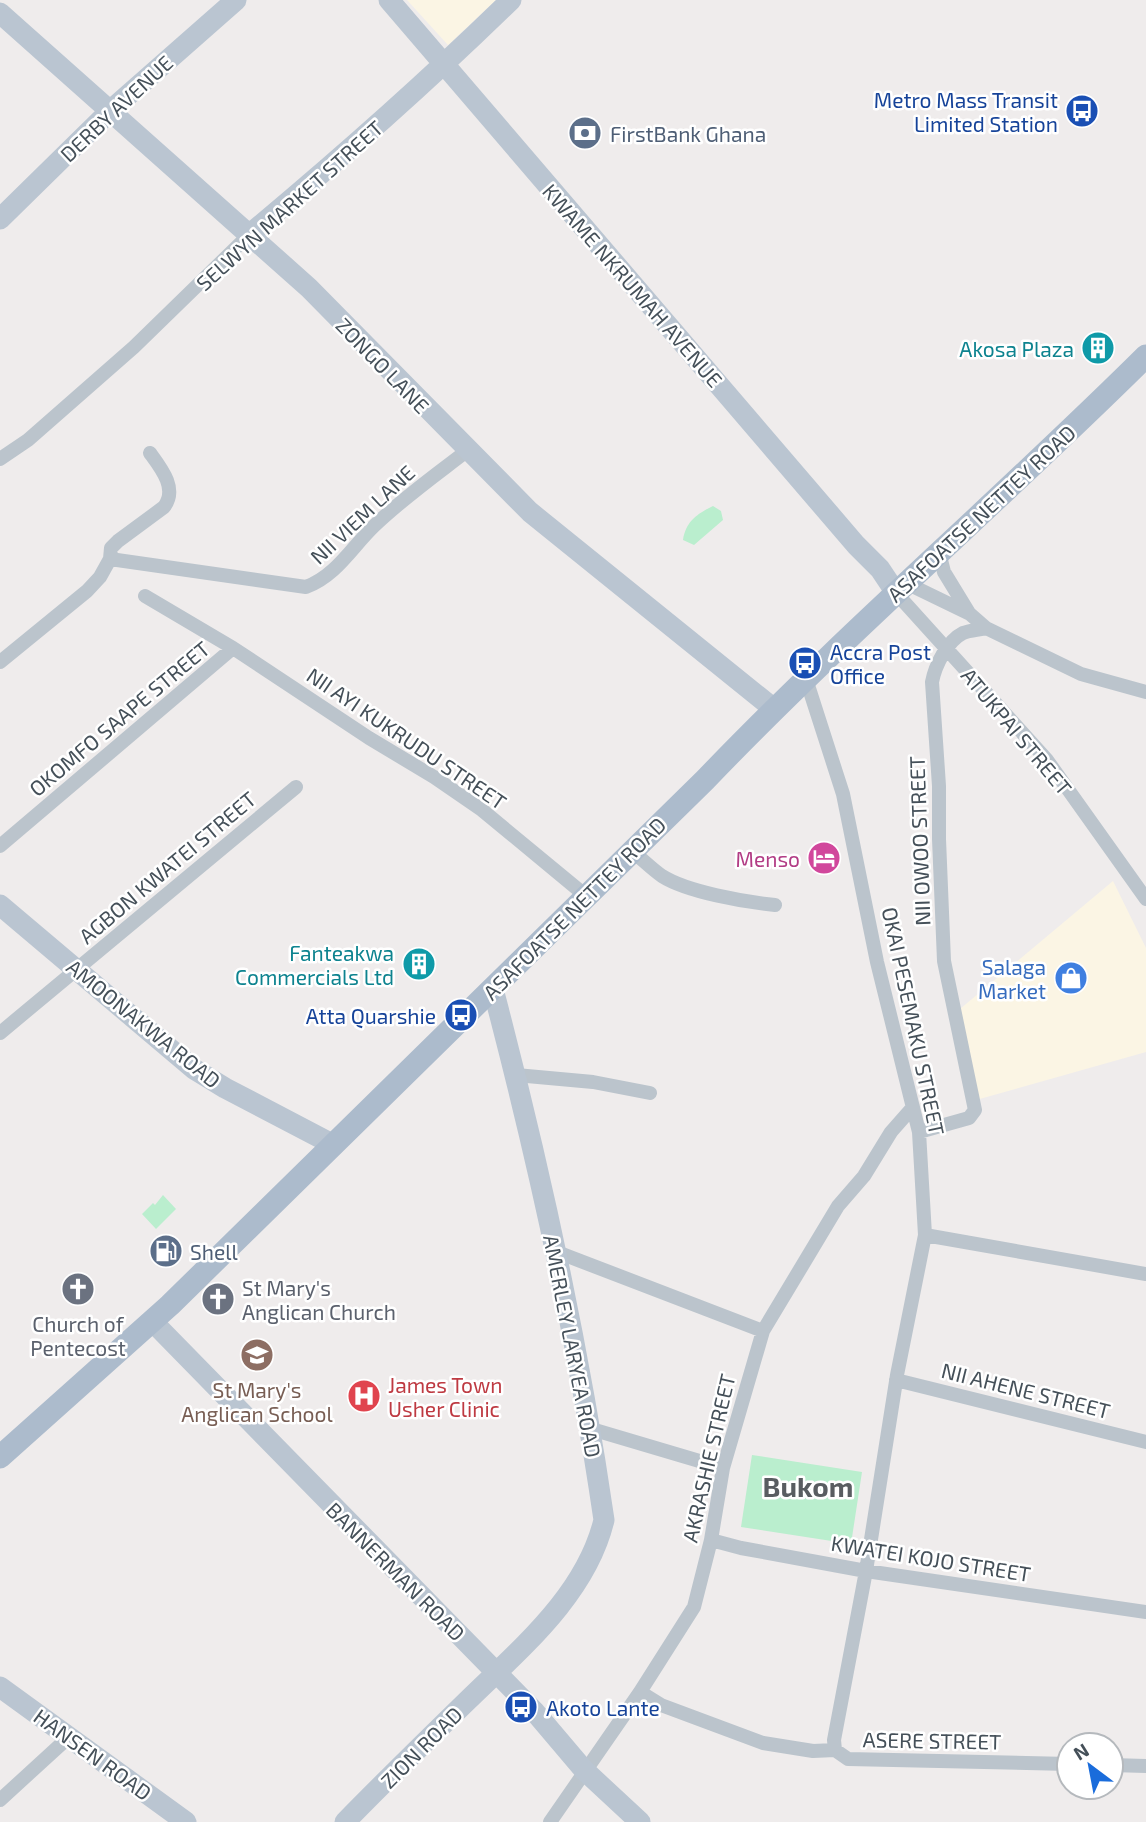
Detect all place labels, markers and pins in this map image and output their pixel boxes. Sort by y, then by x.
place label: Metro Mass Transit Limited Station [874,87,1058,136]
bus stop icon: Metro Mass Transit Limited Station [1063,92,1101,130]
bank icon: FirstBank Ghana [566,114,604,152]
place label: FirstBank Ghana [610,121,766,146]
building icon: Akosa Plaza [1079,329,1117,367]
place label: Akosa Plaza [959,336,1074,361]
place label: Accra Post Office [830,639,931,688]
bus stop icon: Accra Post Office [786,644,824,682]
hotel icon: Menso [805,839,843,877]
place label: Menso [736,846,800,871]
place label: Fanteakwa Commercials Ltd [235,940,394,989]
building icon: Fanteakwa Commercials Ltd [400,945,438,983]
place label: Salaga Market [978,954,1046,1003]
shop icon: Salaga Market [1052,959,1090,997]
bus stop icon: Atta Quarshie [442,996,480,1034]
place label: Atta Quarshie [306,1003,436,1029]
fuel station icon: Shell [147,1232,185,1270]
place label: Shell [190,1239,238,1264]
church icon: Church of Pentecost [59,1270,97,1308]
place label: St Mary's Anglican Church [242,1275,396,1324]
church icon: St Mary's Anglican Church [199,1280,237,1318]
place label: Church of Pentecost [30,1311,126,1360]
school or university icon: St Mary's Anglican School [238,1336,276,1374]
place label: James Town Usher Clinic [388,1372,502,1421]
place label: St Mary's Anglican School [181,1377,333,1426]
hospital icon: James Town Usher Clinic [345,1377,383,1415]
bus stop icon: Akoto Lante [502,1688,540,1726]
place label: Akoto Lante [546,1695,660,1720]

